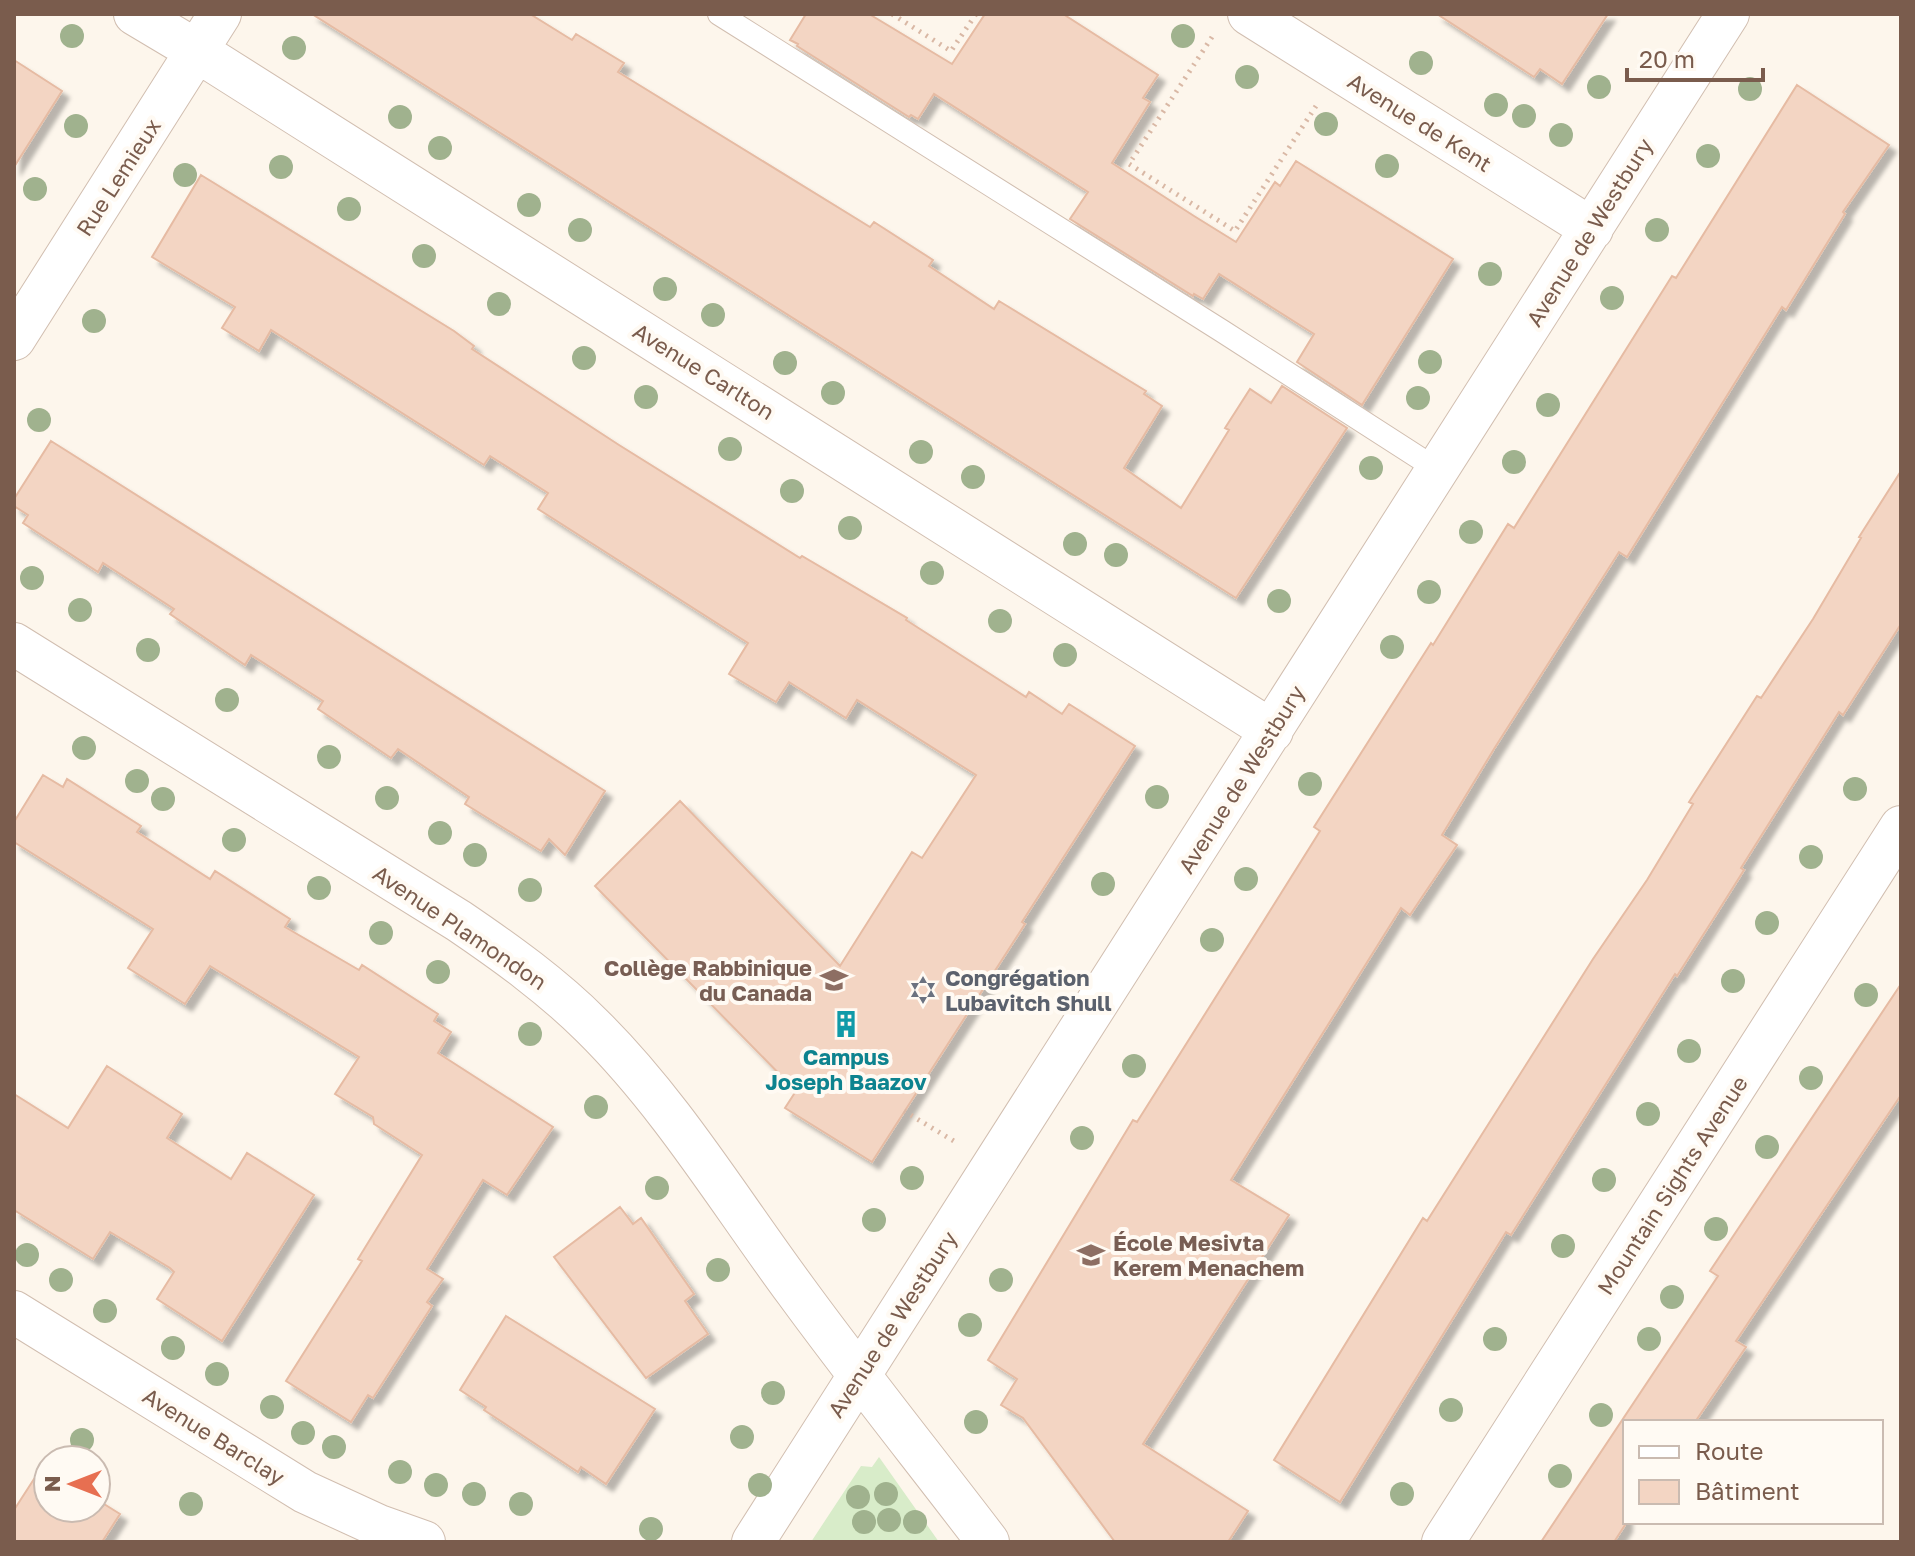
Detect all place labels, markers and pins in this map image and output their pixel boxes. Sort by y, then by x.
place label: Collège Rabbinique du Canada [604,954,812,1006]
place label: Congrégation Lubavitch Shull [945,964,1112,1016]
school or university icon: Collège Rabbinique du Canada [819,965,849,995]
synagogue icon: Congrégation Lubavitch Shull [908,975,938,1005]
building icon: Campus Joseph Baazov [831,1009,861,1039]
place label: Campus Joseph Baazov [765,1043,927,1095]
place label: École Mesivta Kerem Menachem [1113,1229,1304,1281]
school or university icon: École Mesivta Kerem Menachem [1076,1240,1106,1270]

